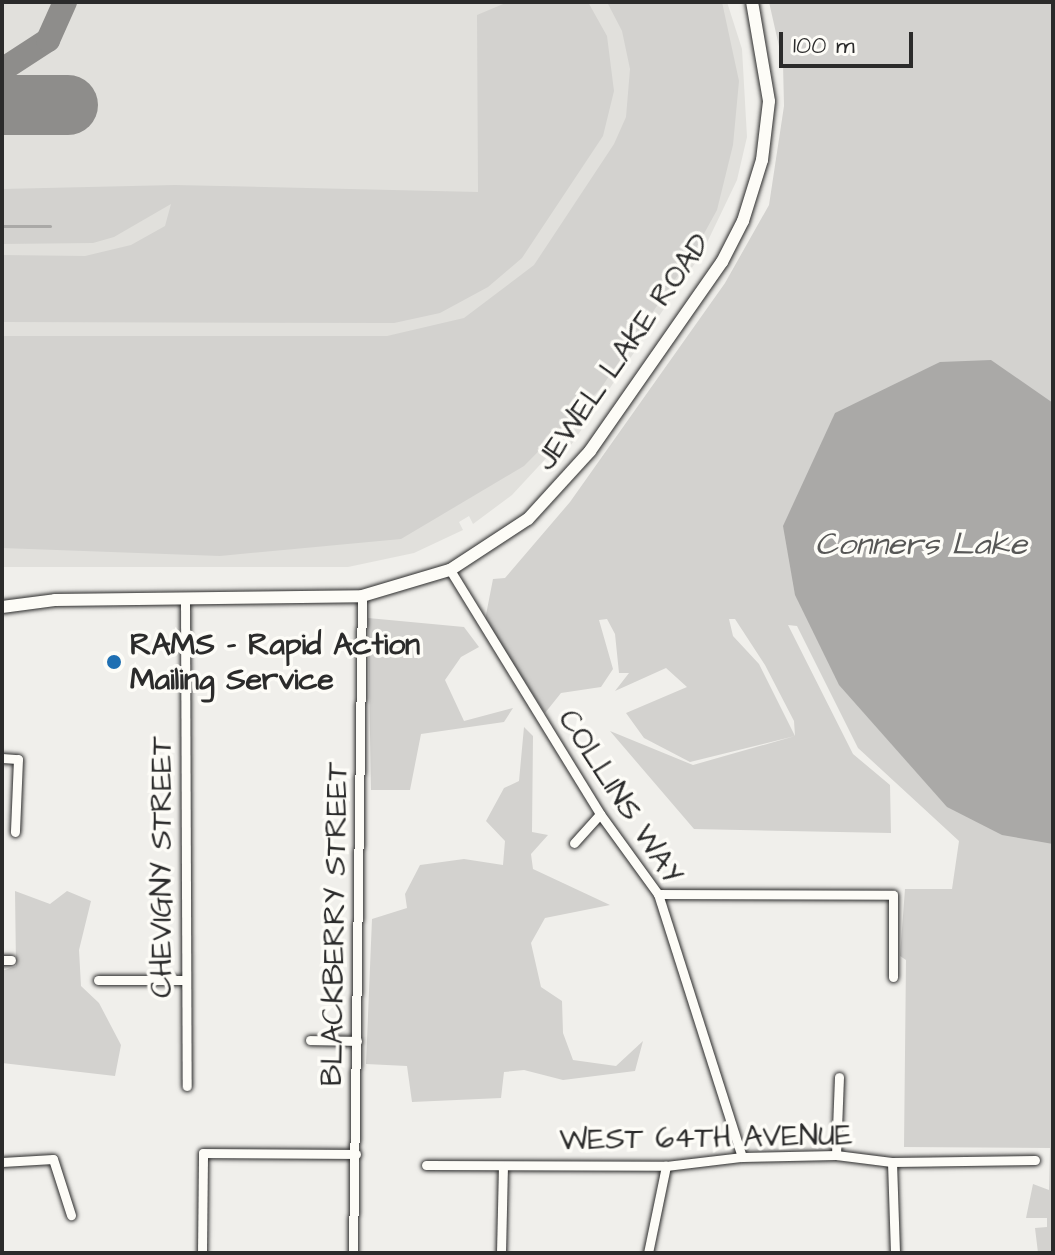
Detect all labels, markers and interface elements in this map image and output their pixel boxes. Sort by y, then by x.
scale bar [783,16,917,66]
text: 100 m [793,29,855,63]
street label: JEWEL LAKE ROAD [528,227,718,477]
water label: Conners Lake [815,526,1027,564]
place label: RAMS - Rapid Action Mailing Service [130,627,420,698]
marker: RAMS - Rapid Action Mailing Service [105,653,123,671]
street label: COLLINS WAY [550,703,690,891]
street label: CHEVIGNY STREET [144,736,180,998]
street label: BLACKBERRY STREET [314,762,356,1086]
street label: WEST 64TH AVENUE [559,1117,853,1159]

